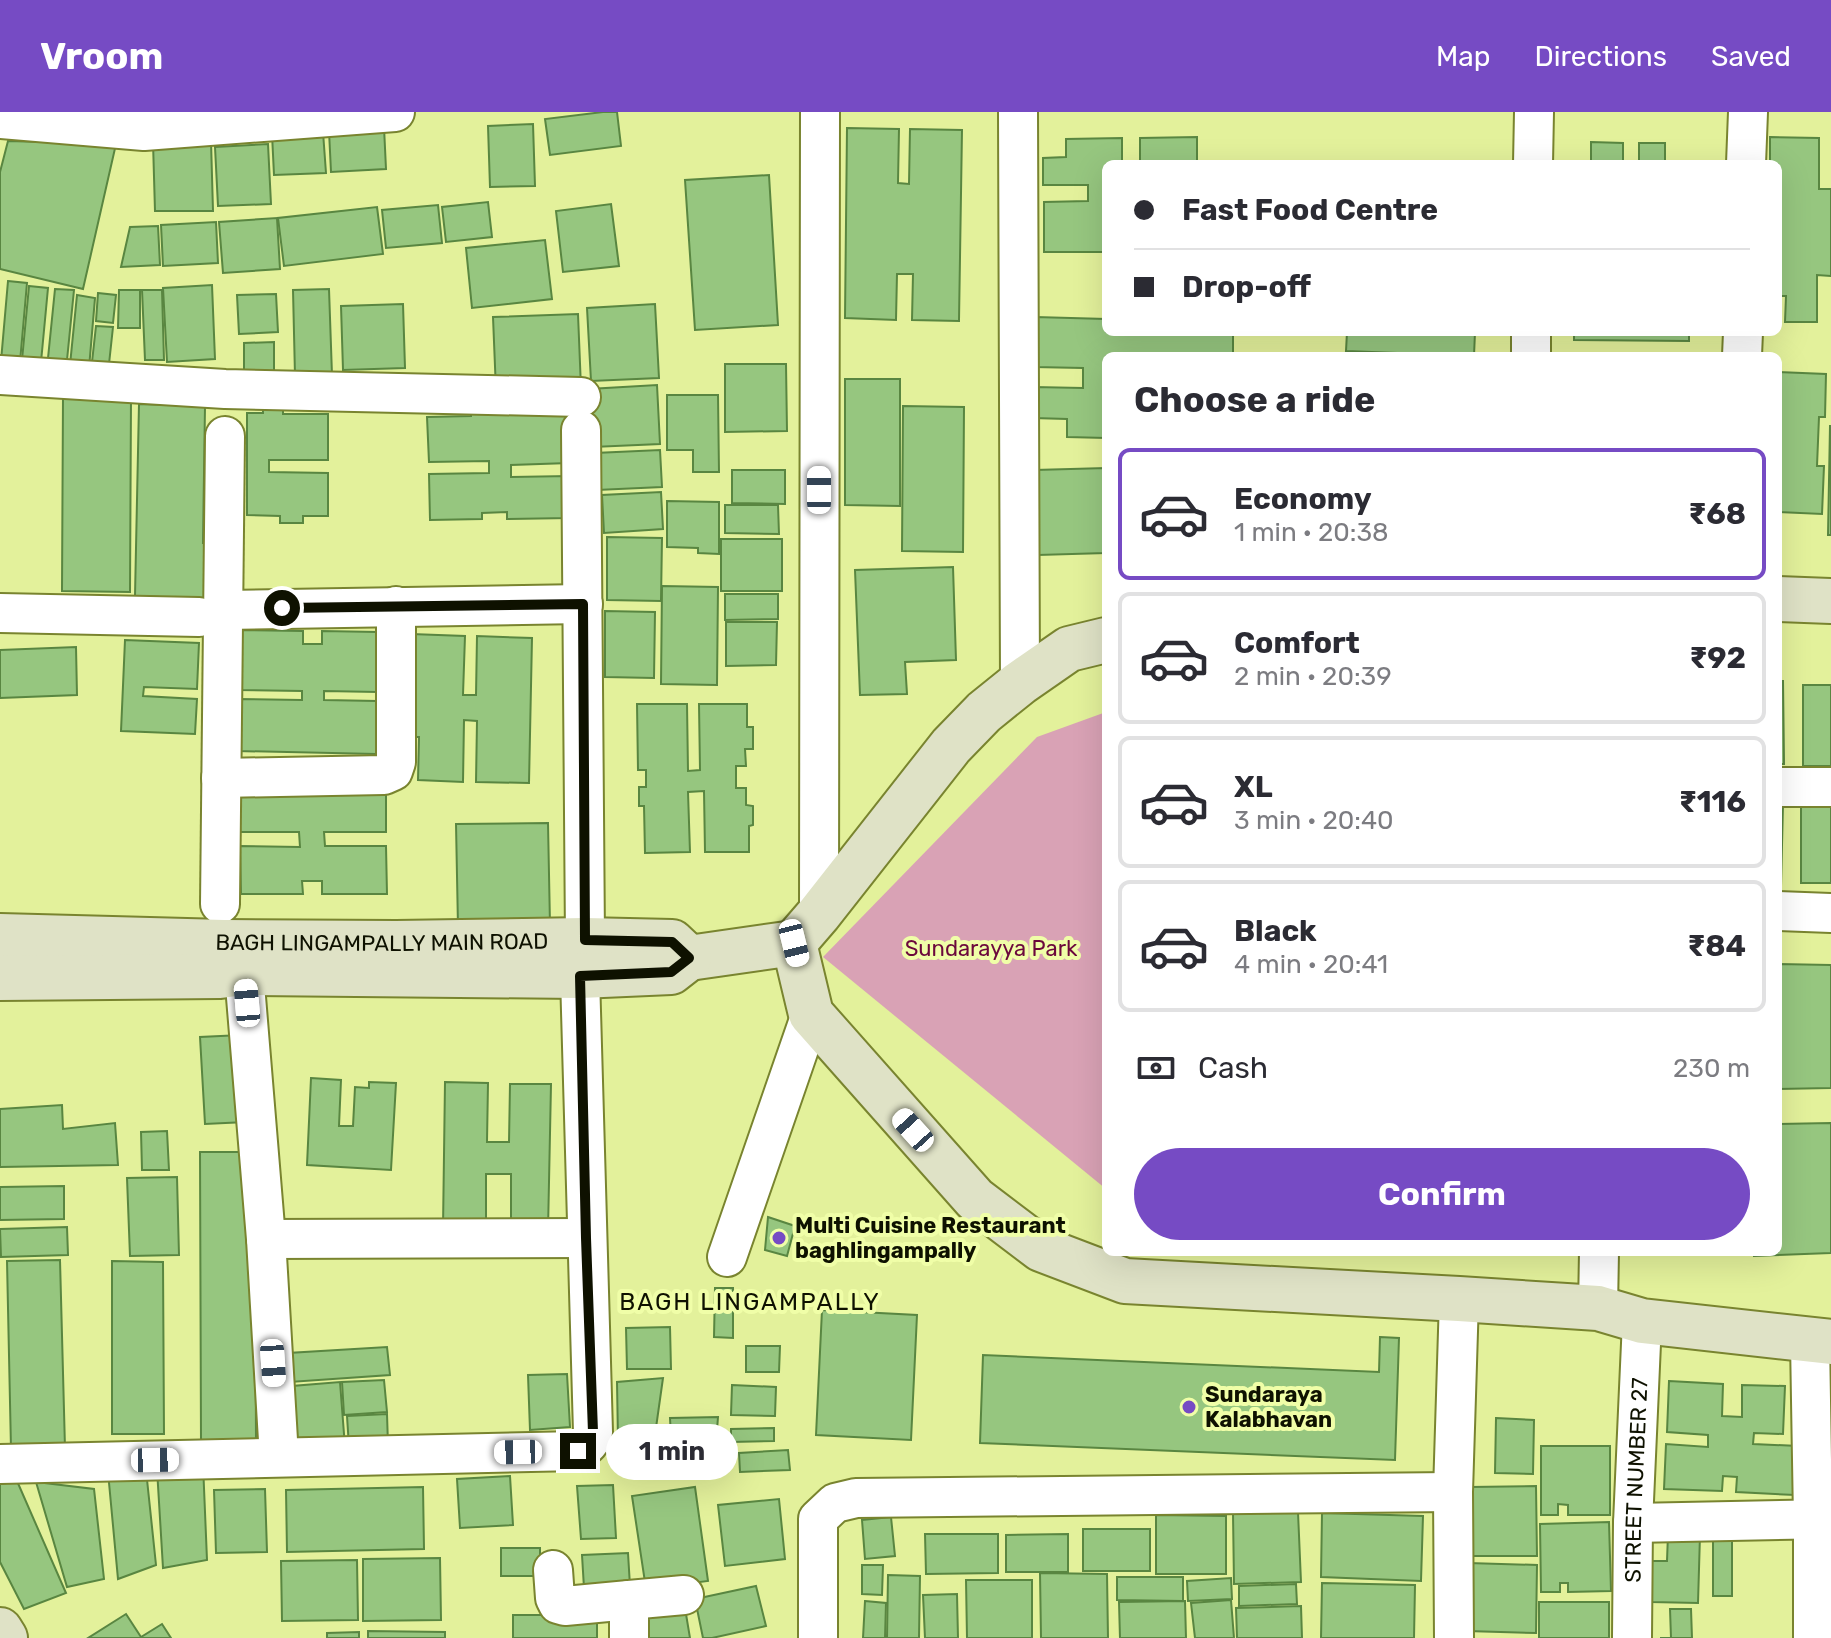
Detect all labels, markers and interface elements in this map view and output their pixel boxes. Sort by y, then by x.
text: Vroom [40,33,163,79]
text: Map [1436,40,1490,73]
text: Directions [1534,40,1667,73]
text: Saved [1711,40,1791,73]
text: Fast Food Centre [1182,192,1438,228]
text: Drop-off [1182,269,1311,305]
text: Choose a ride [1134,378,1375,421]
car [807,466,831,514]
icon: car [1138,478,1210,550]
text: Economy [1234,481,1372,517]
text: ₹68 [1688,496,1746,532]
text: 1 min · 20:38 [1234,517,1389,548]
route start [264,590,300,626]
icon: car [1138,622,1210,694]
text: Comfort [1234,625,1360,661]
text: ₹92 [1689,640,1746,676]
text: 2 min · 20:39 [1234,661,1392,692]
icon: car [1138,766,1210,838]
text: XL [1234,769,1273,805]
text: ₹116 [1679,784,1746,820]
text: 3 min · 20:40 [1234,805,1394,836]
icon: car [1138,910,1210,982]
text: Black [1234,913,1317,949]
car [777,917,811,969]
street label: BAGH LINGAMPALLY MAIN ROAD [215,928,549,957]
text: ₹84 [1687,928,1746,964]
park label: Sundarayya Park [905,935,1078,962]
text: 4 min · 20:41 [1234,949,1388,980]
car [233,978,261,1028]
icon: cash [1134,1046,1178,1090]
text: Cash [1198,1050,1268,1086]
text: 230 m [1673,1053,1750,1084]
car [888,1104,938,1156]
button: Confirm [1134,1148,1750,1240]
place label: Multi Cuisine Restaurant baghlingampally [795,1212,1066,1264]
marker: Multi Cuisine Restaurant baghlingampally [770,1229,788,1247]
district label: BAGH LINGAMPALLY [619,1288,881,1316]
car [259,1338,287,1388]
street label: STREET NUMBER 27 [1619,1377,1653,1583]
place label: Sundaraya Kalabhavan [1205,1381,1332,1433]
marker: Sundaraya Kalabhavan [1180,1398,1198,1416]
callout: 1 min [606,1423,738,1479]
route end [560,1433,596,1469]
text: 1 min [639,1436,705,1467]
car [494,1440,542,1464]
car [131,1448,179,1472]

